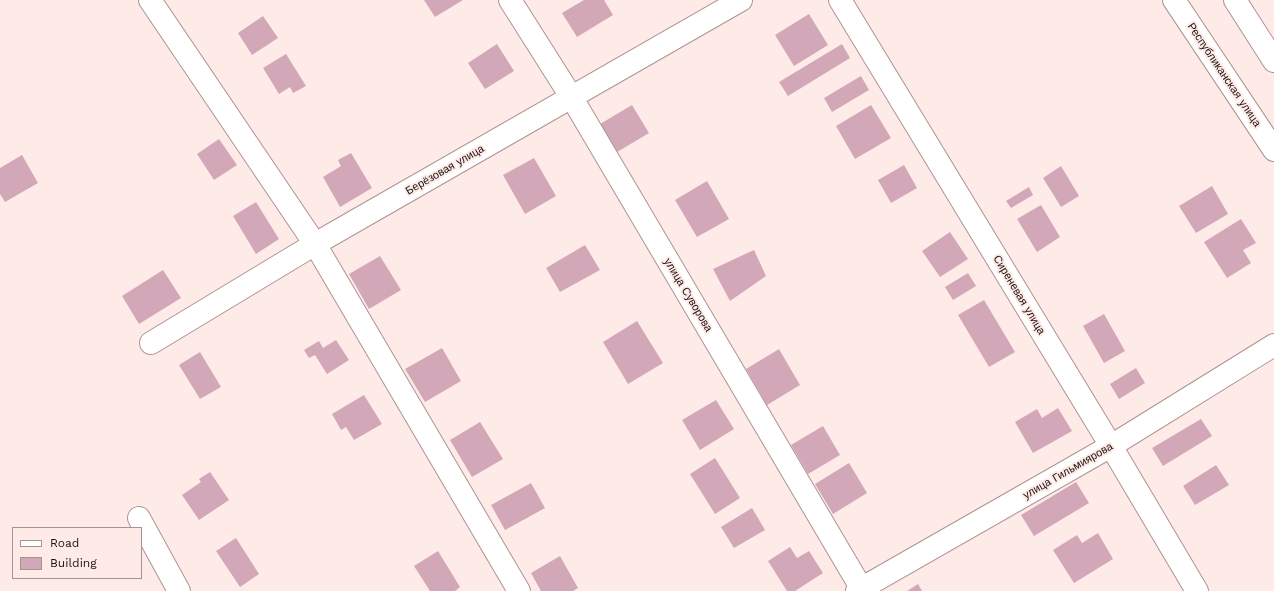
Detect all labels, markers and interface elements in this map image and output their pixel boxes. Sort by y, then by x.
street label: Республиканская улица [1184,21,1264,129]
street label: Берёзовая улица [403,142,487,198]
street label: Сиреневая улица [990,253,1048,337]
street label: улица Суворова [661,256,715,334]
street label: улица Гильмиярова [1021,440,1115,502]
legend [12,527,142,579]
text: Road [50,536,79,550]
text: Building [50,556,97,570]

